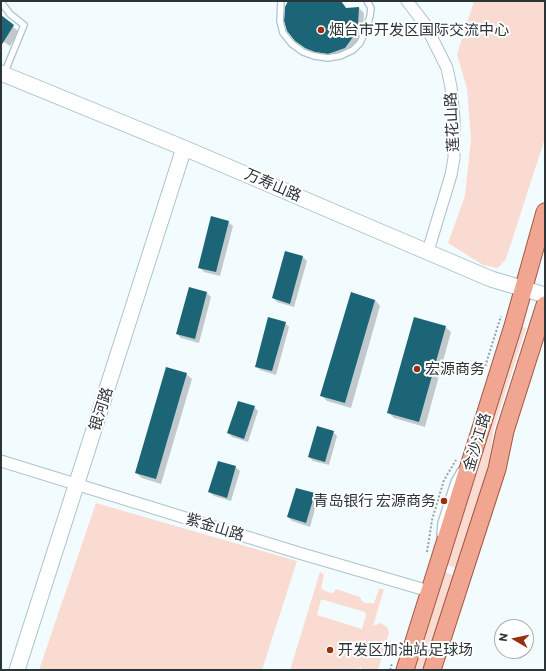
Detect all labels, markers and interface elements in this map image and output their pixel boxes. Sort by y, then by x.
place label: 烟台市开发区国际交流中心 [329,21,509,39]
marker: 烟台市开发区国际交流中心 [316,25,326,35]
street label: 莲花山路 [441,92,463,152]
street label: 万寿山路 [242,165,304,205]
place label: 宏源商务 [425,360,485,378]
marker: 宏源商务 [412,364,422,374]
street label: 银河路 [85,385,117,433]
street label: 金沙江路 [460,411,494,473]
place label: 青岛银行 宏源商务 [313,492,436,510]
marker: 青岛银行 宏源商务 [439,496,449,506]
street label: 紫金山路 [184,510,246,544]
north arrow [494,619,534,659]
text: N [496,632,510,642]
place label: 开发区加油站足球场 [338,641,473,659]
marker: 开发区加油站足球场 [325,645,335,655]

